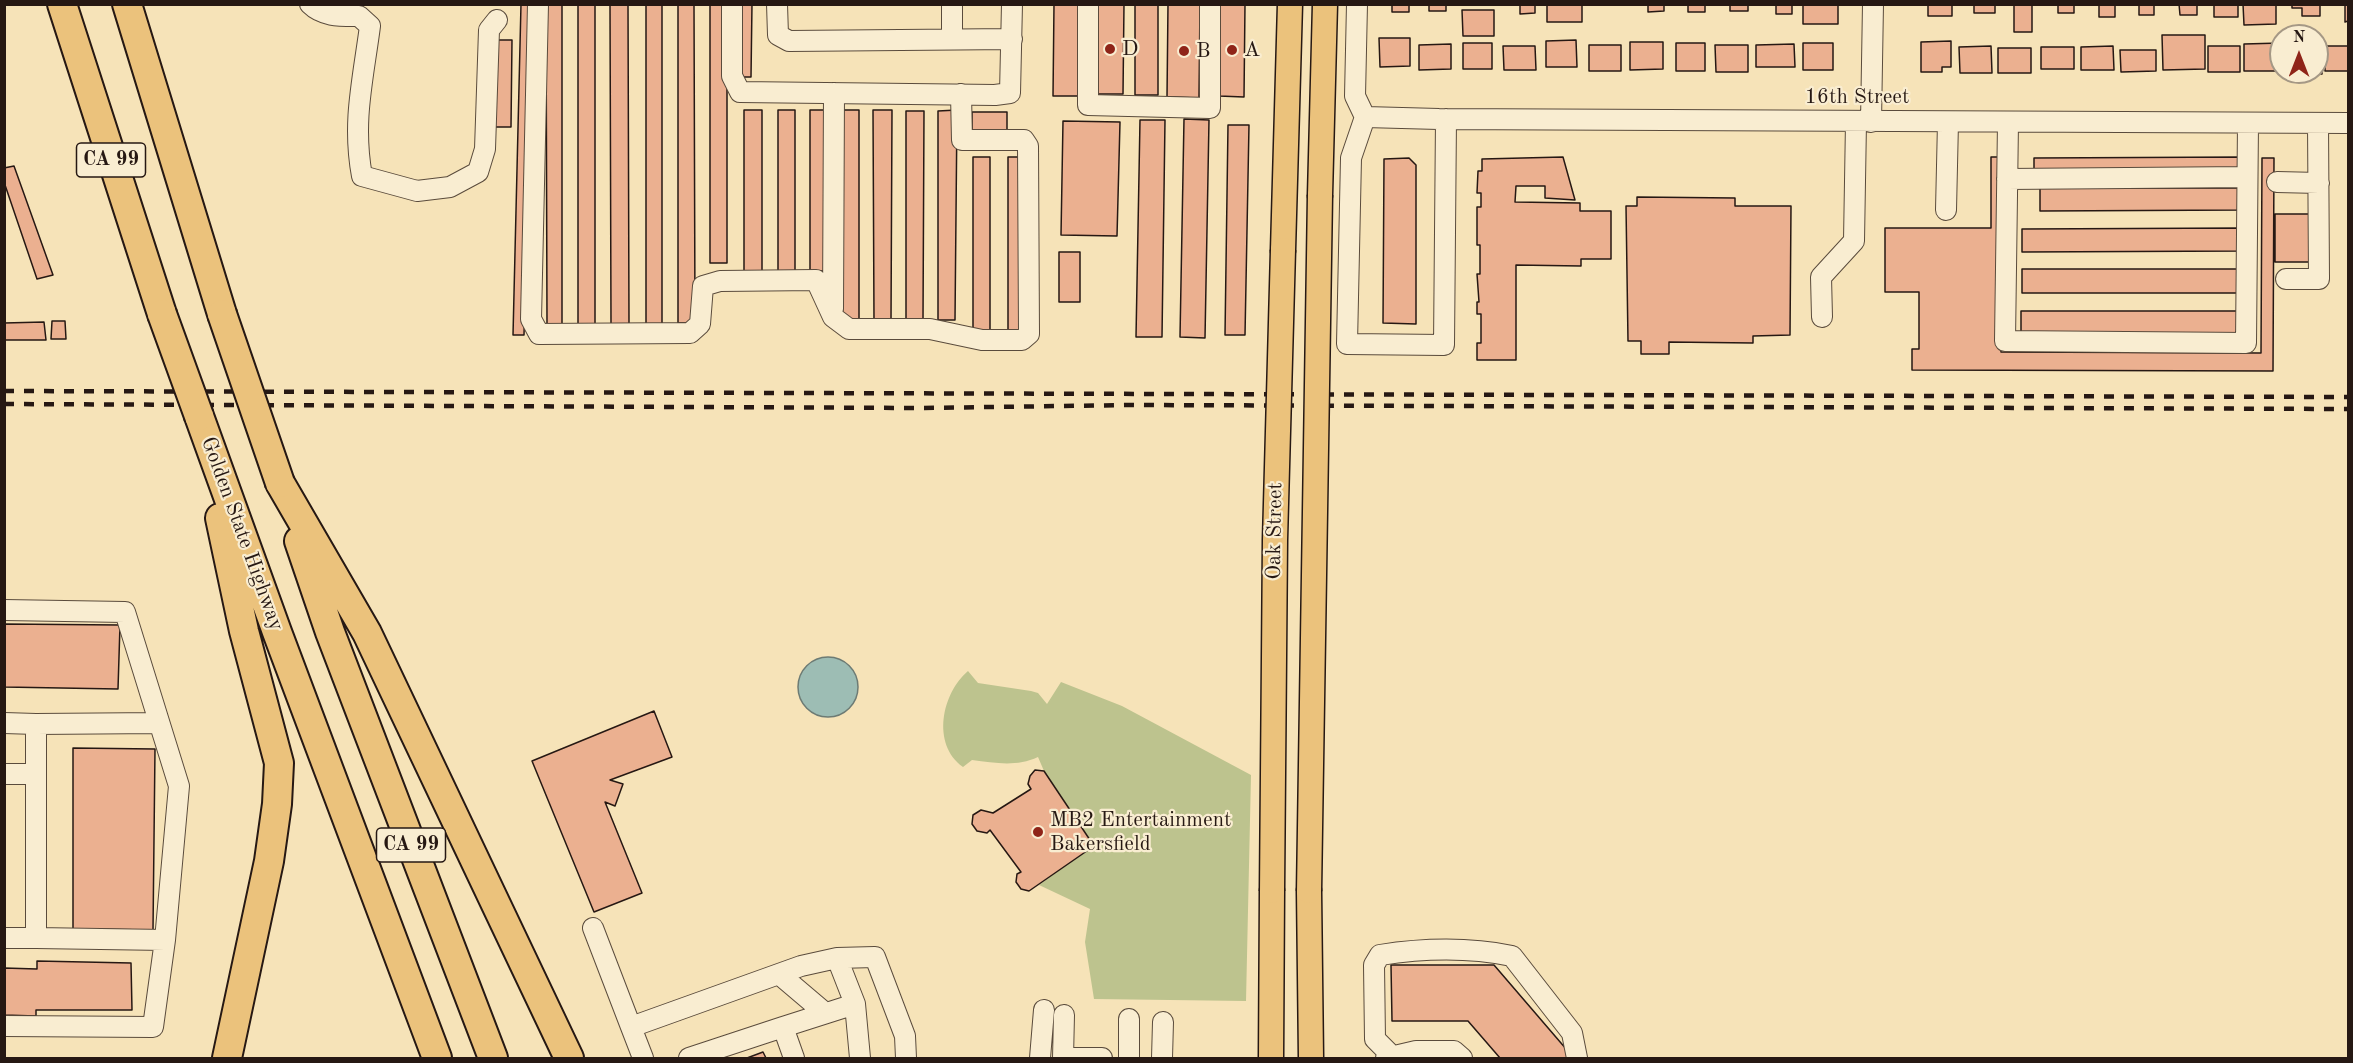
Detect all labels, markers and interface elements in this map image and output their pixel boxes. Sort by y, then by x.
north arrow [2269,24,2329,84]
text: N [2293,30,2305,46]
place label: D [1122,36,1138,62]
place label: A [1244,37,1260,63]
place label: B [1196,38,1210,64]
marker: D [1103,42,1117,56]
marker: A [1225,43,1239,57]
marker: B [1177,44,1191,58]
street label: 16th Street [1805,84,1909,110]
road number: CA 99 [76,143,146,177]
street label: Golden State Highway [195,434,289,634]
street label: Oak Street [1262,482,1288,580]
place label: MB2 Entertainment Bakersfield [1050,807,1231,857]
marker: MB2 Entertainment Bakersfield [1031,825,1045,839]
road number: CA 99 [376,828,446,862]

